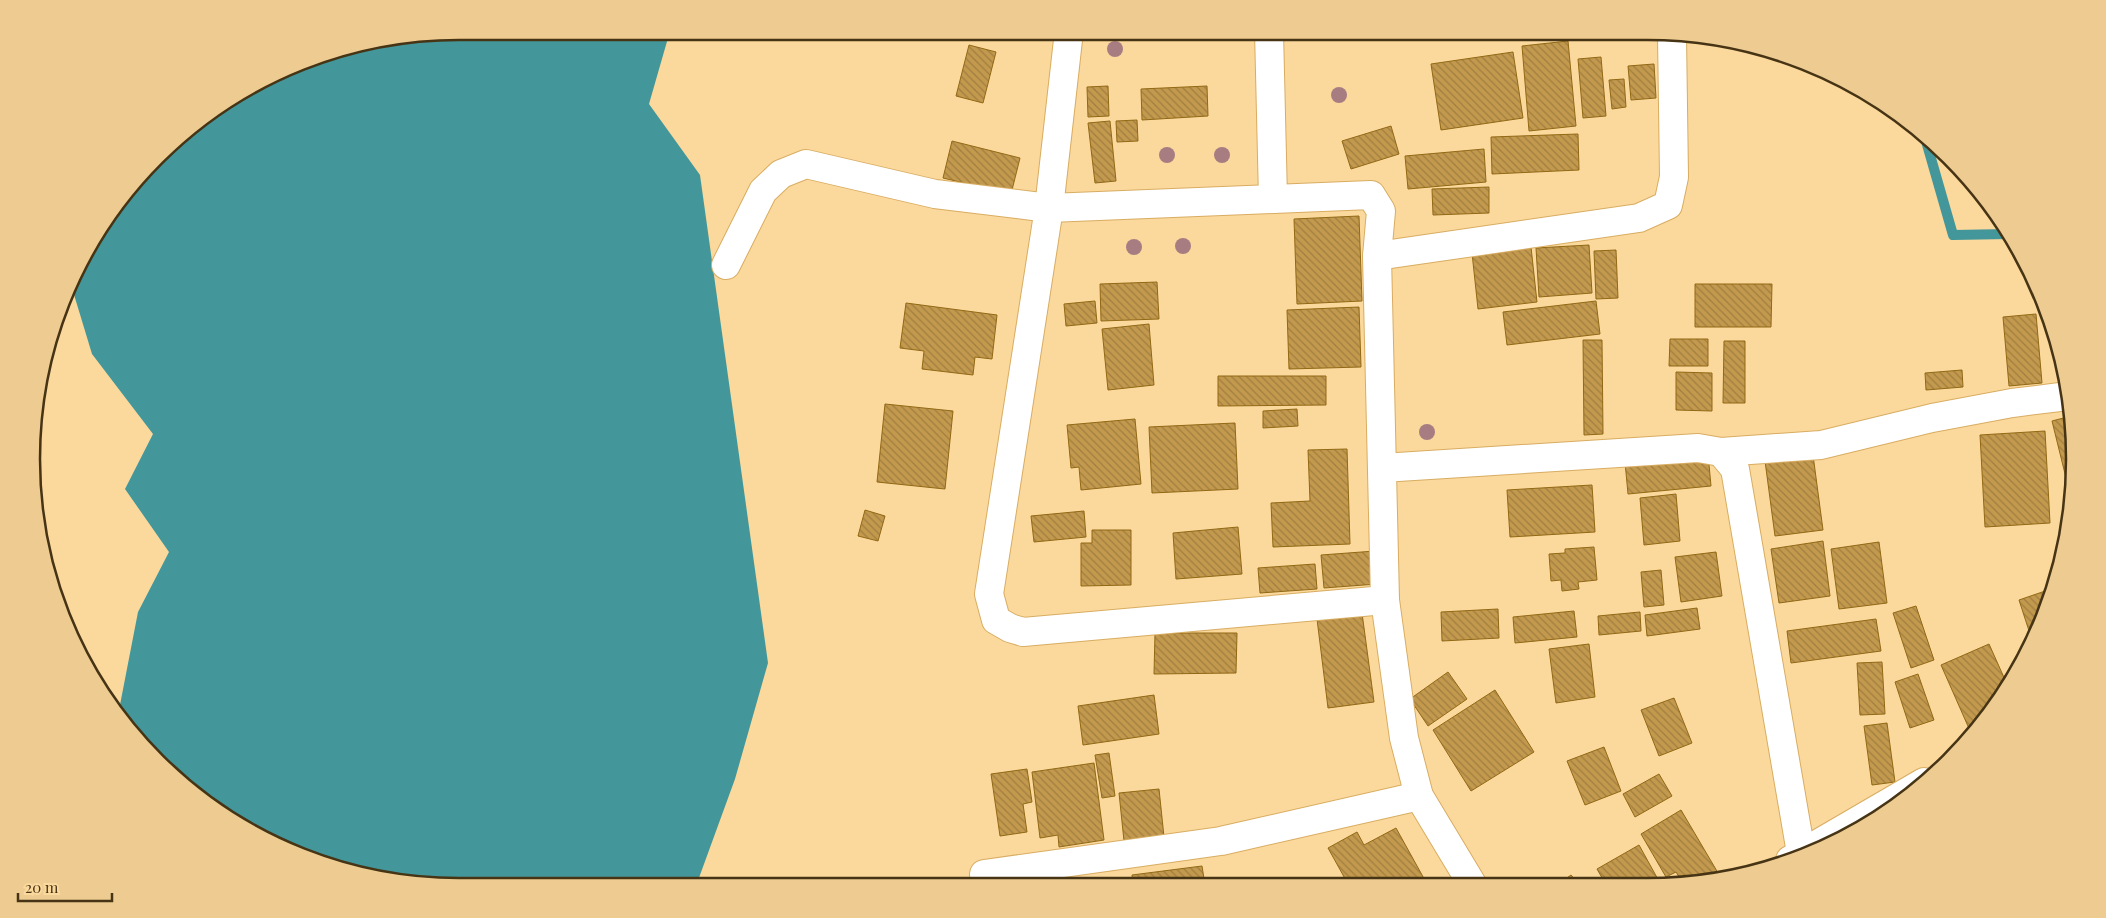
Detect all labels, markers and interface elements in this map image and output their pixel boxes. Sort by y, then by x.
scale bar [18,870,111,902]
text: 20 m [25,877,59,897]

